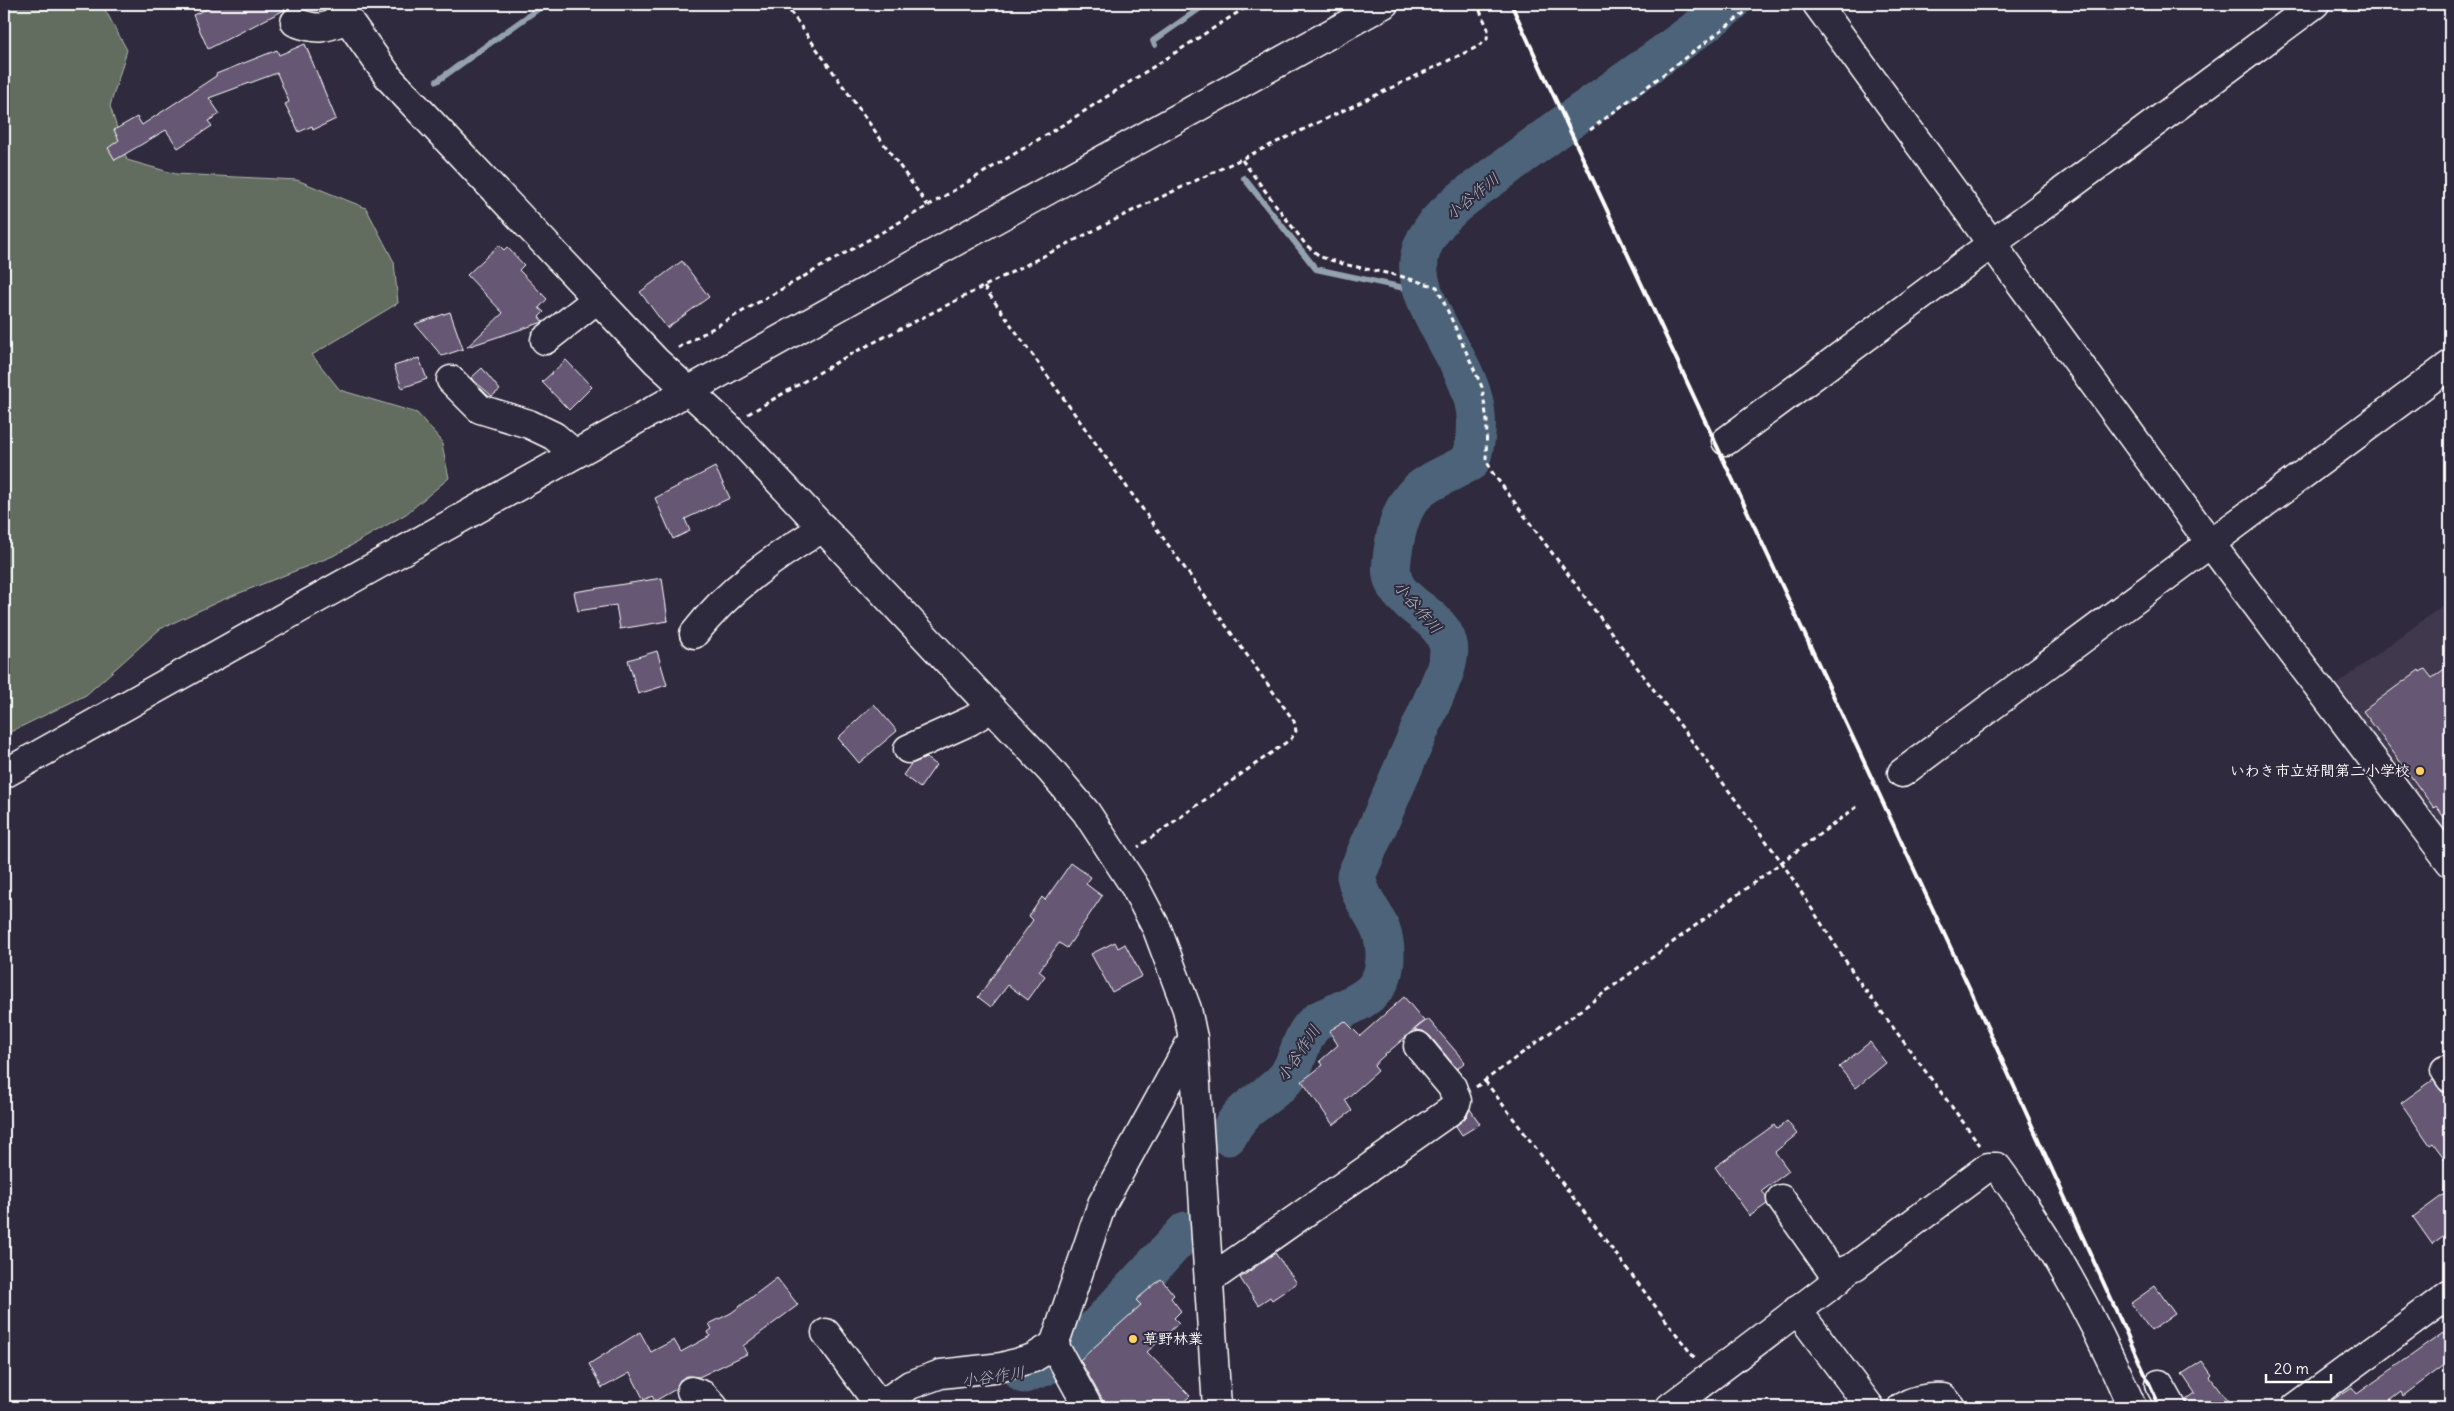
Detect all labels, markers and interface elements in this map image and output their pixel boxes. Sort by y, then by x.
water label: 小谷作川 [1441,168,1503,224]
water label: 小谷作川 [1389,576,1447,638]
place label: いわき市立好間第二小学校 [2230,761,2410,780]
marker: いわき市立好間第二小学校 [2414,765,2426,777]
water label: 小谷作川 [1272,1021,1324,1085]
place label: 草野林業 [1143,1329,1203,1348]
marker: 草野林業 [1127,1333,1139,1345]
scale bar [2266,1351,2332,1383]
text: 20 m [2274,1359,2309,1378]
water label: 小谷作川 [960,1362,1026,1390]

